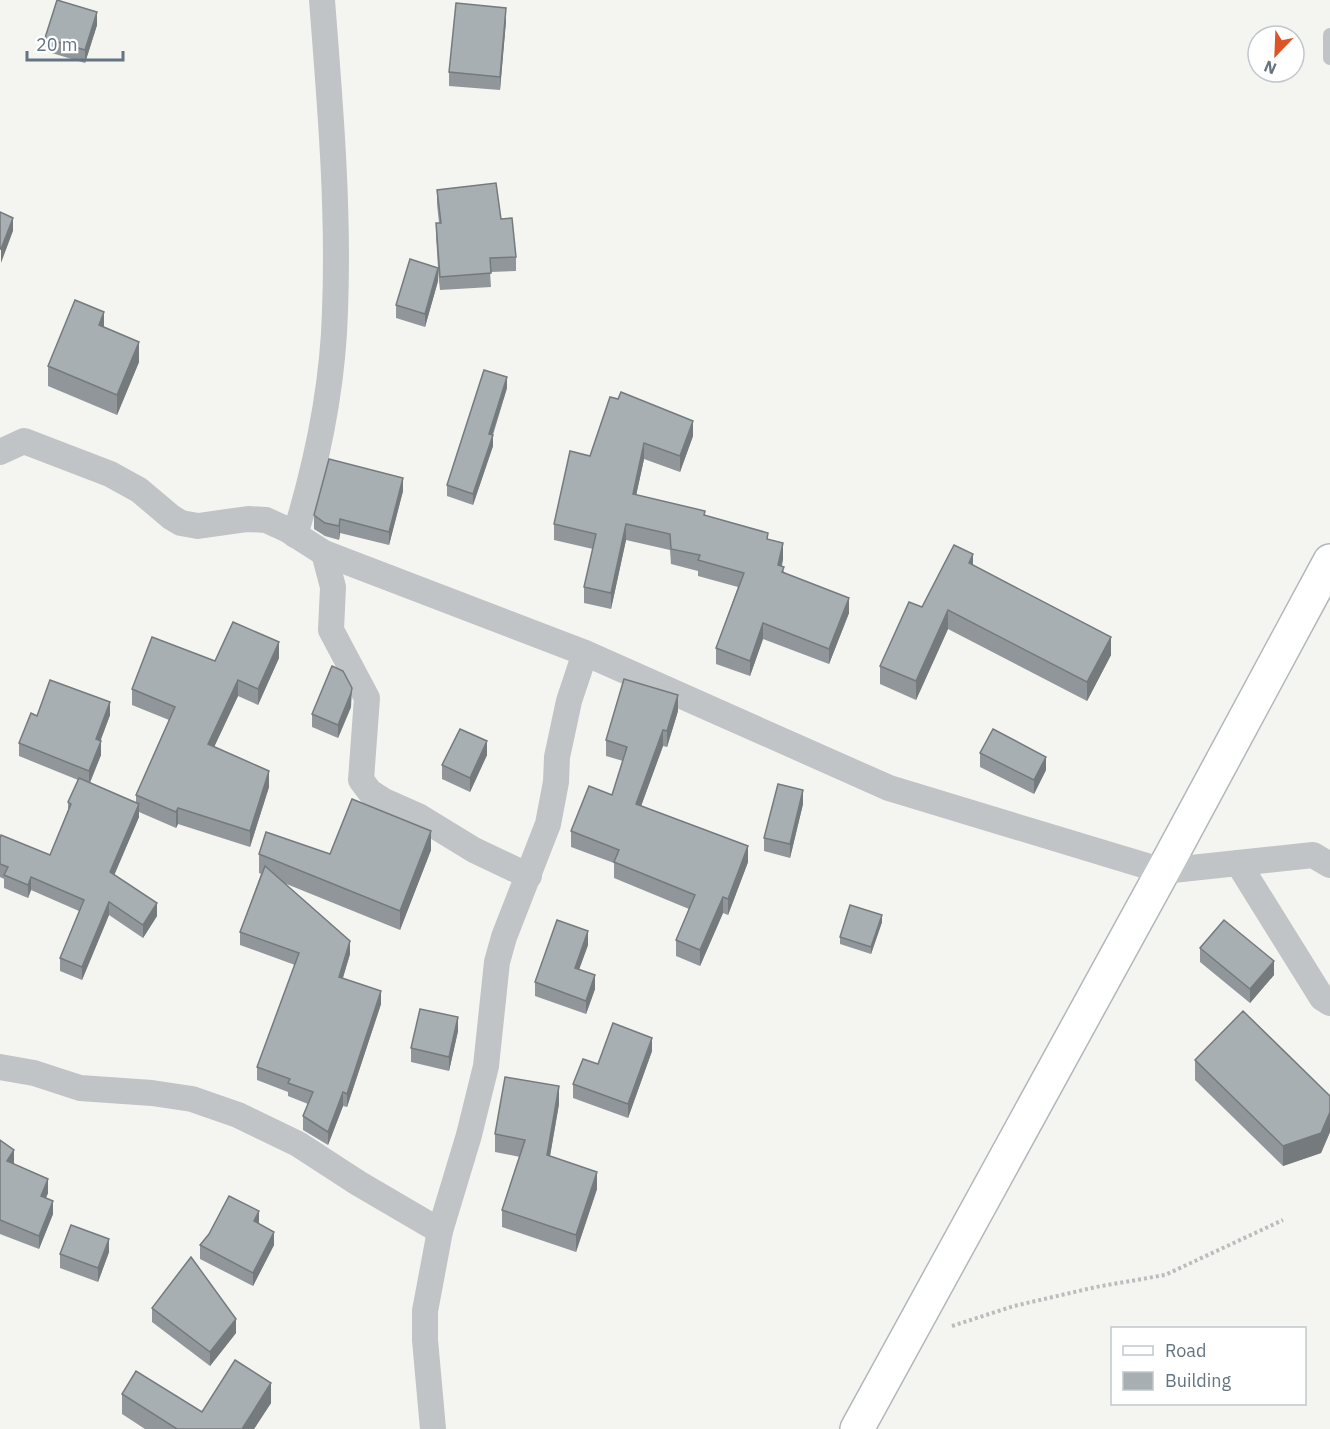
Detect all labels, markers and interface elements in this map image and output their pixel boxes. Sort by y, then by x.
scale bar [27,24,123,62]
north arrow [1246,24,1306,84]
text: 20 m [36,33,78,56]
text: N [1261,56,1279,79]
legend [1111,1327,1306,1405]
text: Road [1165,1339,1206,1362]
text: Building [1165,1369,1232,1392]

